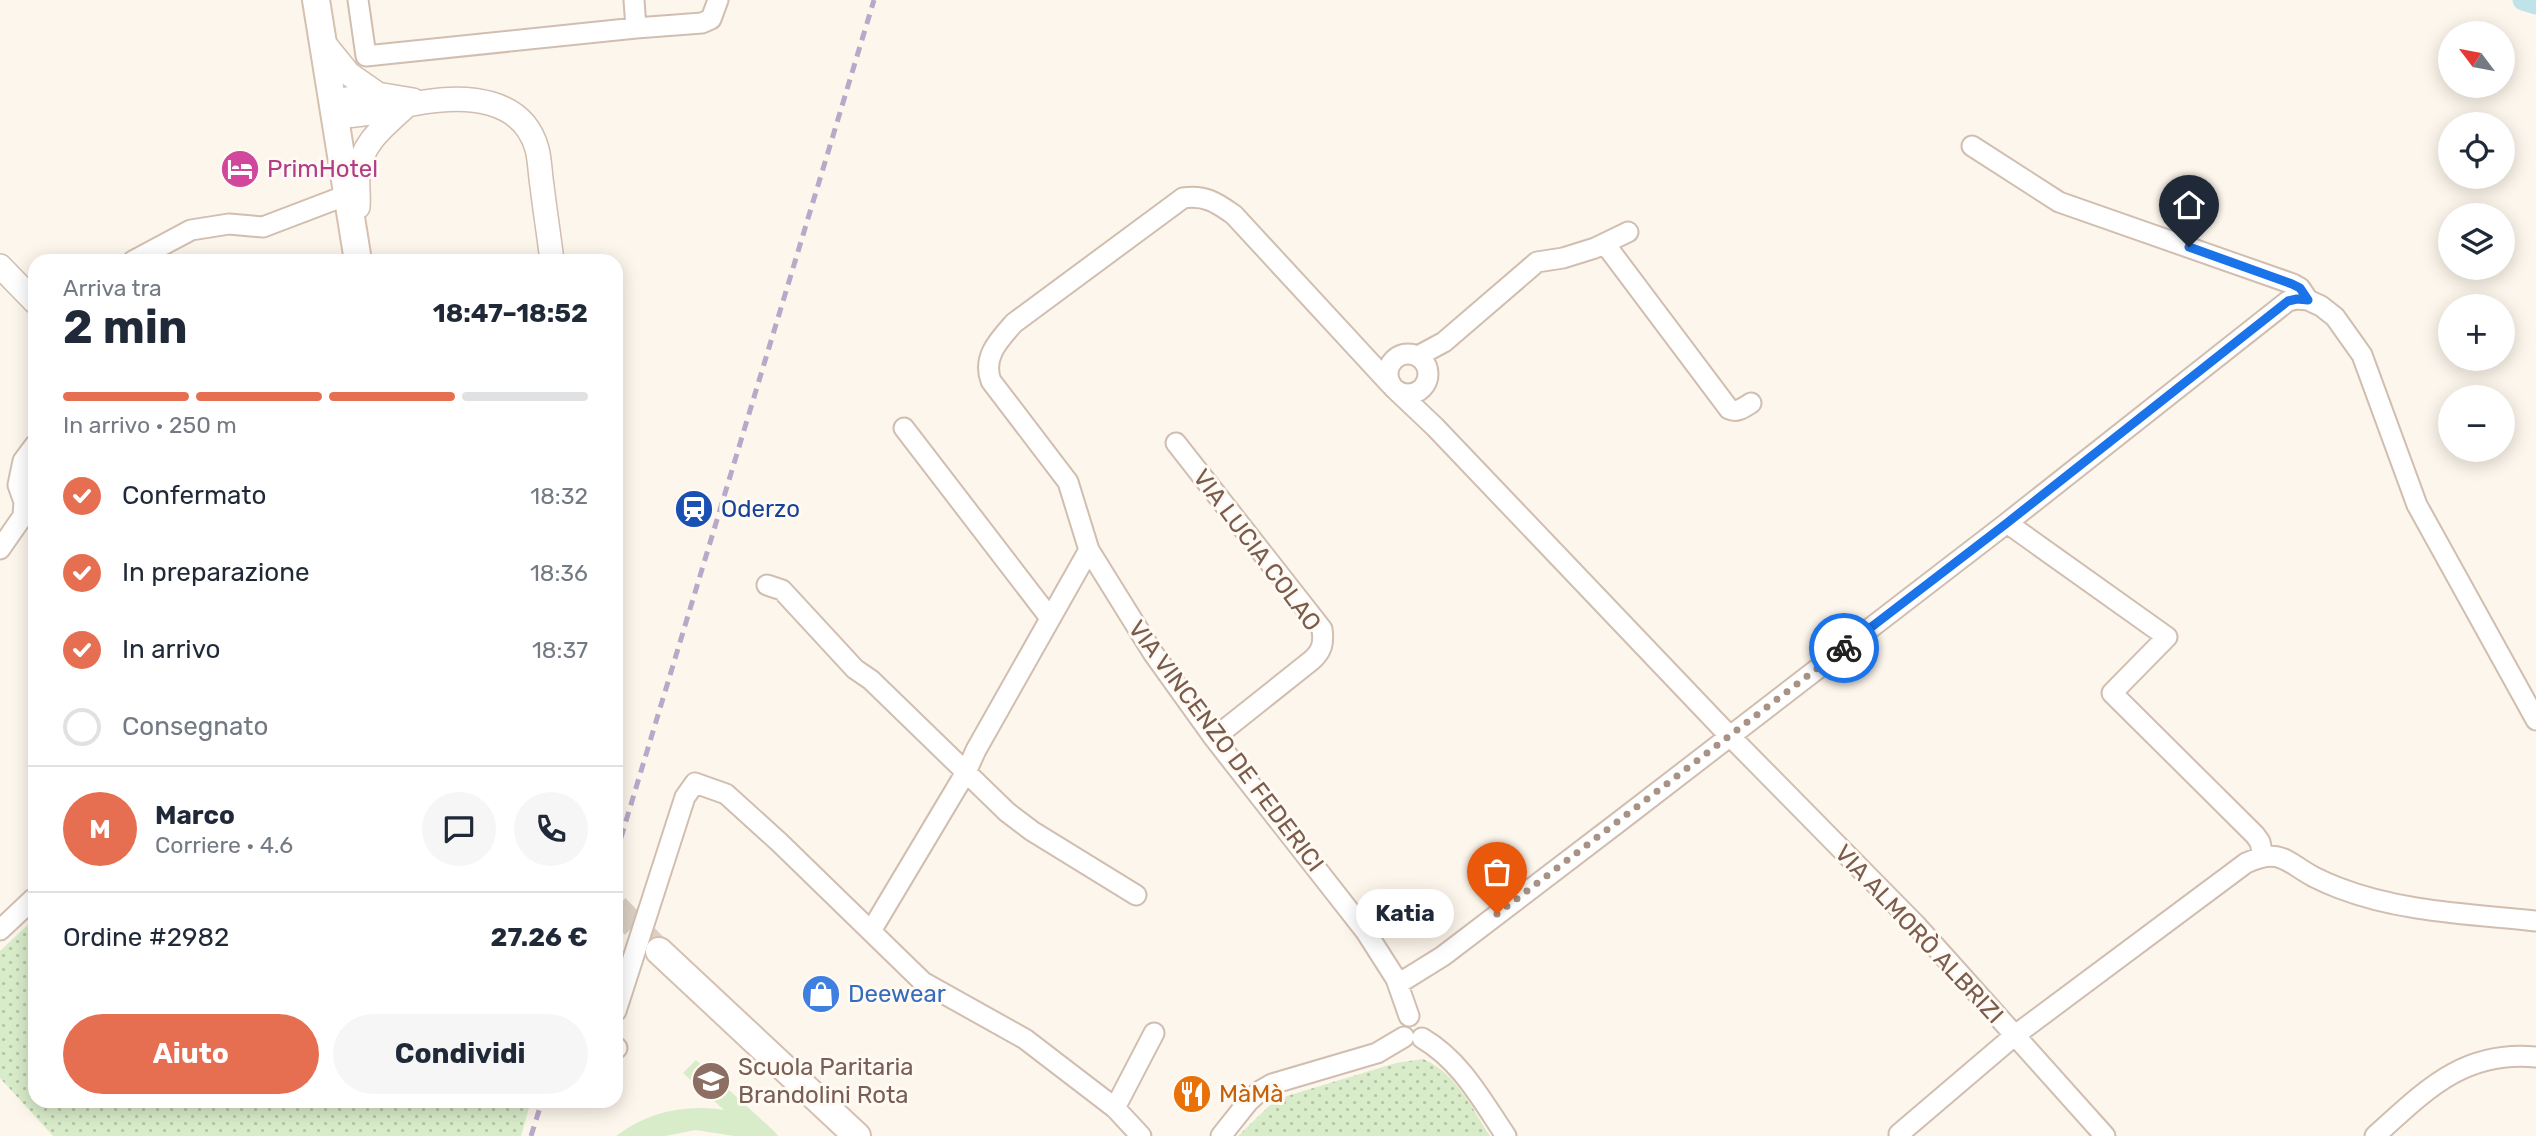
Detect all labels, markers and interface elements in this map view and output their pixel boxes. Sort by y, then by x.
north arrow [2438,21,2515,98]
map controls [2438,21,2515,462]
button: locate [2438,112,2515,189]
hotel icon: PrimHotel [219,148,261,190]
place label: PrimHotel [267,155,378,183]
pin [2159,175,2219,247]
icon: home [2170,186,2208,224]
button: layers [2438,203,2515,280]
text: Arriva tra [63,274,162,302]
button: + [2438,294,2515,371]
text: 18:47–18:52 [433,298,588,329]
text: 2 min [63,300,188,355]
button: − [2438,385,2515,462]
text: In arrivo · 250 m [63,411,237,439]
street label: VIA LUCIA COLAO [1187,464,1327,636]
icon: check [63,477,101,515]
text: Confermato [122,480,266,511]
text: 18:32 [530,482,588,510]
station icon: Oderzo [673,488,715,530]
place label: Oderzo [721,495,800,523]
icon: check [63,554,101,592]
text: In preparazione [122,557,310,588]
text: 18:36 [530,559,588,587]
courier [1809,613,1879,683]
street label: VIA VINCENZO DE FEDERICI [1122,615,1330,877]
icon: bike [1825,629,1863,667]
icon: check [63,631,101,669]
text: In arrivo [122,634,220,665]
text: 18:37 [532,636,588,664]
text: Consegnato [122,711,268,742]
button: chat [422,792,496,866]
button: phone [514,792,588,866]
text: Marco [155,800,235,831]
text: M [89,814,111,845]
text: Corriere · 4.6 [155,831,293,859]
street label: VIA ALMORÒ ALBRIZI [1829,839,2009,1029]
pin [1467,842,1527,914]
icon: bag [1478,853,1516,891]
callout: Katia [1357,890,1455,939]
text: Katia [1375,899,1435,927]
text: Ordine #2982 [63,922,229,953]
text: 27.26 € [491,922,588,953]
shop icon: Deewear [800,973,842,1015]
place label: Deewear [848,980,946,1008]
button: Aiuto [63,1014,319,1094]
button: Condividi [333,1014,588,1094]
place label: Scuola Paritaria Brandolini Rota [738,1053,914,1109]
school or university icon: Scuola Paritaria Brandolini Rota [690,1060,732,1102]
restaurant icon: MàMà [1171,1073,1213,1115]
place label: MàMà [1219,1080,1284,1108]

